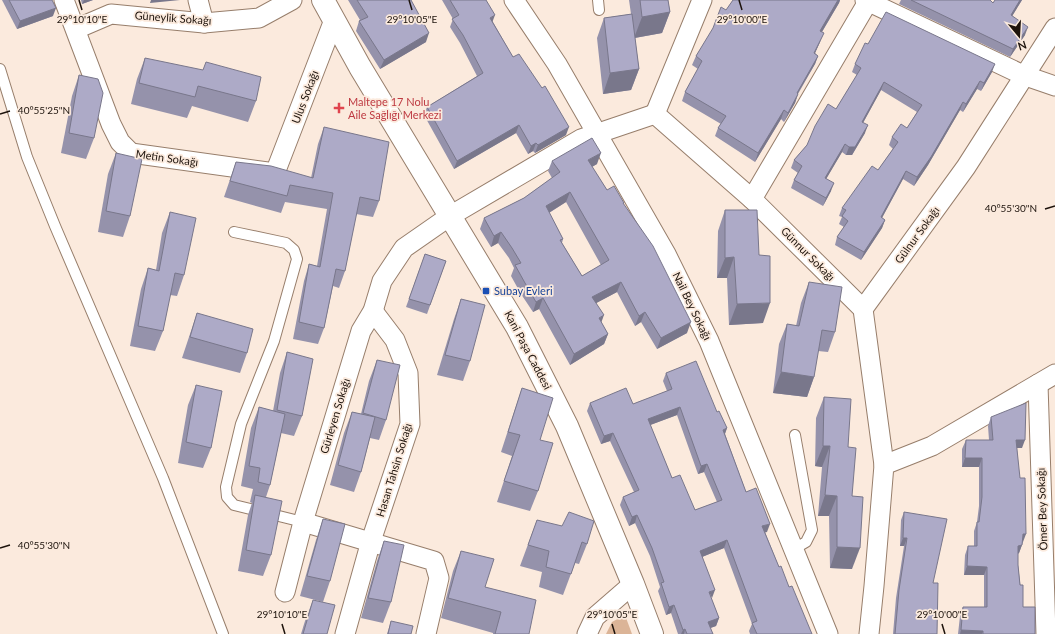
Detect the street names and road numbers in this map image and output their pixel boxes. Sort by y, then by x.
street label: Güneylik Sokağı [134,8,212,27]
street label: Ulus Sokağı [288,68,321,125]
street label: Metin Sokağı [135,147,199,168]
street label: Gülnur Sokağı [892,204,942,266]
street label: Günnur Sokağı [779,224,838,283]
street label: Nail Bey Sokağı [670,270,715,342]
street label: Kani Paşa Caddesi [502,308,555,392]
street label: Gürleyen Sokağı [317,377,352,455]
street label: Hasan Tahsin Sokağı [373,421,414,518]
street label: Ömer Bey Sokağı [1034,467,1049,551]

